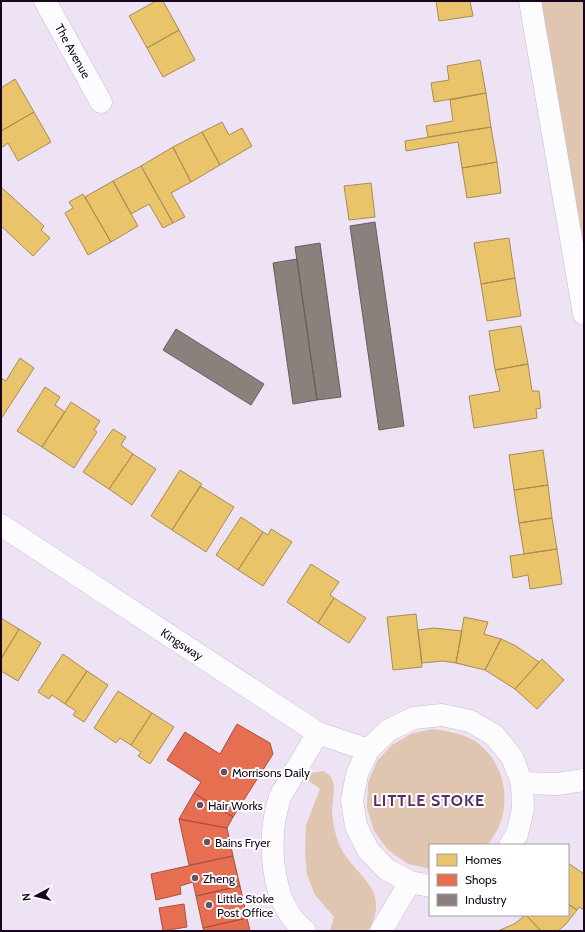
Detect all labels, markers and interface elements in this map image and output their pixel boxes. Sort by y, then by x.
street label: The Avenue [52,21,94,81]
street label: Kingsway [158,625,206,663]
place label: Morrisons Daily [232,765,310,780]
marker: Morrisons Daily [219,767,229,777]
district label: LITTLE STOKE [373,791,485,810]
place label: Hair Works [208,798,263,813]
marker: Hair Works [195,800,205,810]
place label: Bains Fryer [215,835,270,850]
marker: Bains Fryer [202,837,212,847]
legend [429,844,569,916]
text: Homes [465,852,502,867]
place label: Zheng [203,871,236,886]
text: Shops [465,872,497,887]
marker: Zheng [190,873,200,883]
north arrow [16,876,56,916]
place label: Little Stoke Post Office [217,891,274,920]
text: Industry [465,892,506,907]
text: N [19,893,33,902]
marker: Little Stoke Post Office [204,900,214,910]

